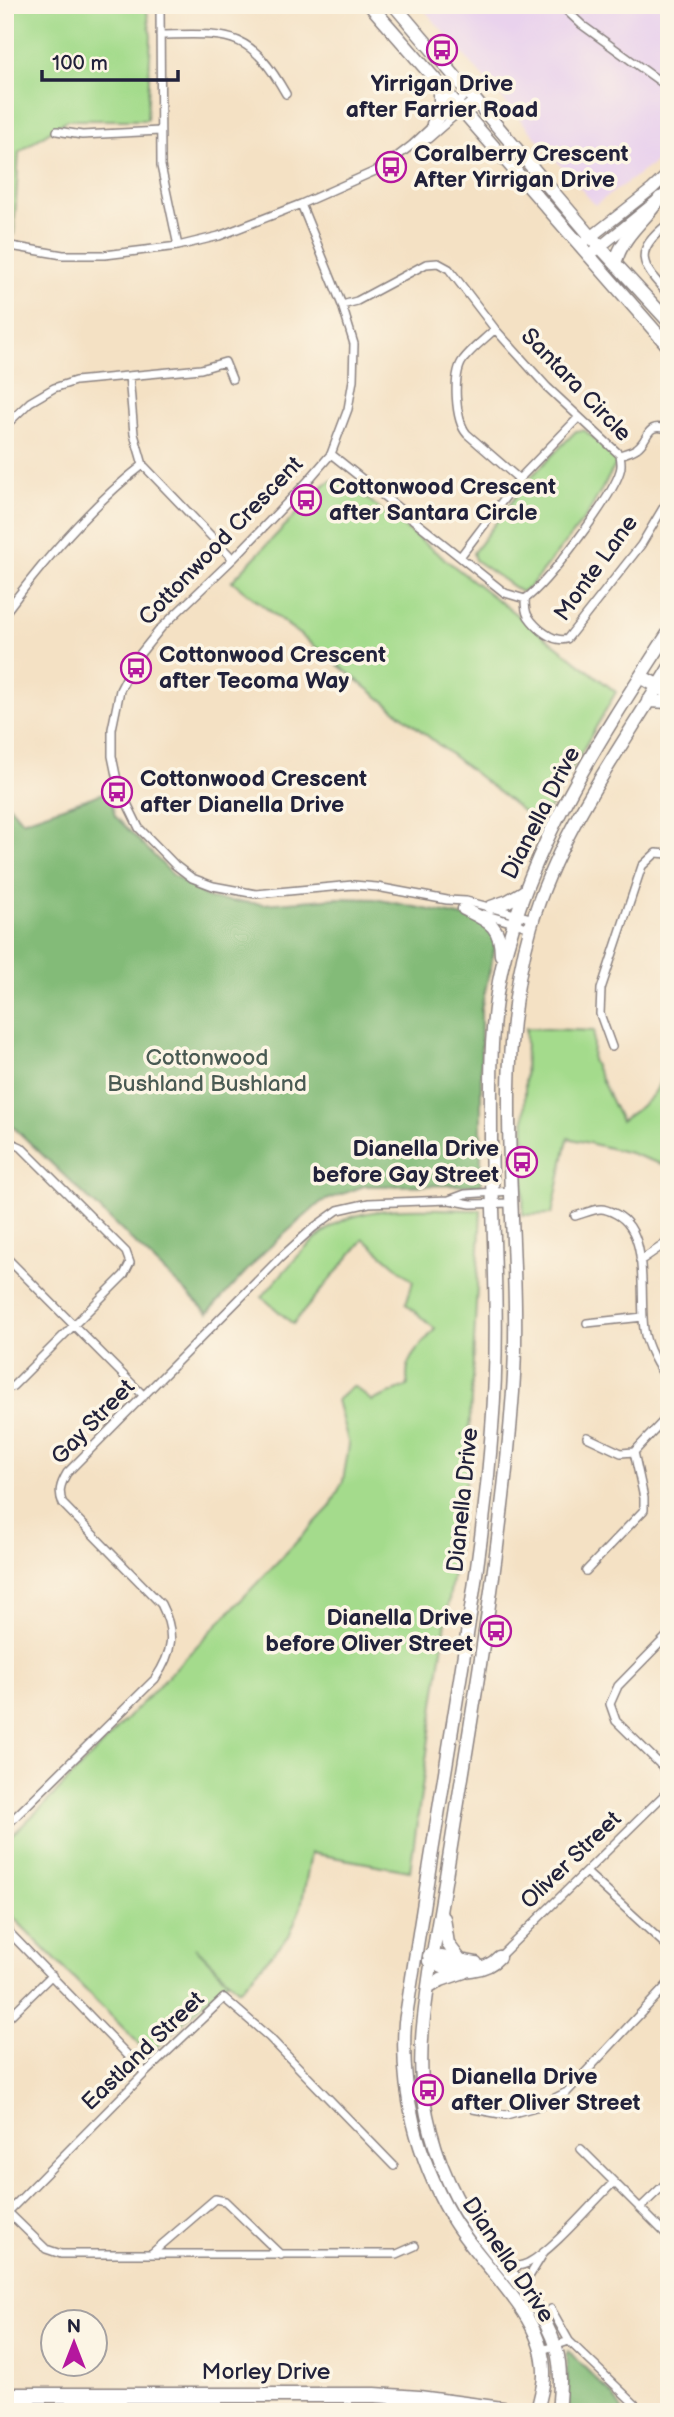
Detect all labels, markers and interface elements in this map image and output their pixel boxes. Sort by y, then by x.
bus stop icon: Yirrigan Drive after Farrier Road [425,33,459,67]
scale bar [42,38,178,82]
text: 100 m [52,51,108,76]
place label: Yirrigan Drive after Farrier Road [346,70,538,124]
place label: Coralberry Crescent After Yirrigan Drive [413,140,629,194]
bus stop icon: Coralberry Crescent After Yirrigan Drive [374,150,408,184]
street label: Santara Circle [515,322,637,448]
street label: Cottonwood Crescent [133,451,309,631]
place label: Cottonwood Crescent after Santara Circle [329,473,556,527]
bus stop icon: Cottonwood Crescent after Santara Circle [289,483,323,517]
street label: Monte Lane [548,509,644,627]
place label: Cottonwood Crescent after Tecoma Way [159,641,386,695]
bus stop icon: Cottonwood Crescent after Tecoma Way [119,651,153,685]
street label: Dianella Drive [496,742,586,884]
place label: Cottonwood Crescent after Dianella Drive [140,765,367,819]
bus stop icon: Cottonwood Crescent after Dianella Drive [100,775,134,809]
park label: Cottonwood Bushland Bushland [107,1044,307,1098]
place label: Dianella Drive before Gay Street [313,1135,499,1189]
bus stop icon: Dianella Drive before Gay Street [505,1145,539,1179]
street label: Gay Street [45,1373,141,1471]
street label: Dianella Drive [441,1426,485,1574]
place label: Dianella Drive before Oliver Street [265,1604,473,1658]
bus stop icon: Dianella Drive before Oliver Street [479,1614,513,1648]
street label: Oliver Street [515,1805,627,1915]
street label: Eastland Street [76,1985,210,2117]
place label: Dianella Drive after Oliver Street [451,2063,641,2117]
bus stop icon: Dianella Drive after Oliver Street [411,2073,445,2107]
street label: Dianella Drive [456,2192,560,2328]
north arrow [38,2308,108,2378]
text: N [67,2316,81,2339]
street label: Morley Drive [202,2358,330,2386]

